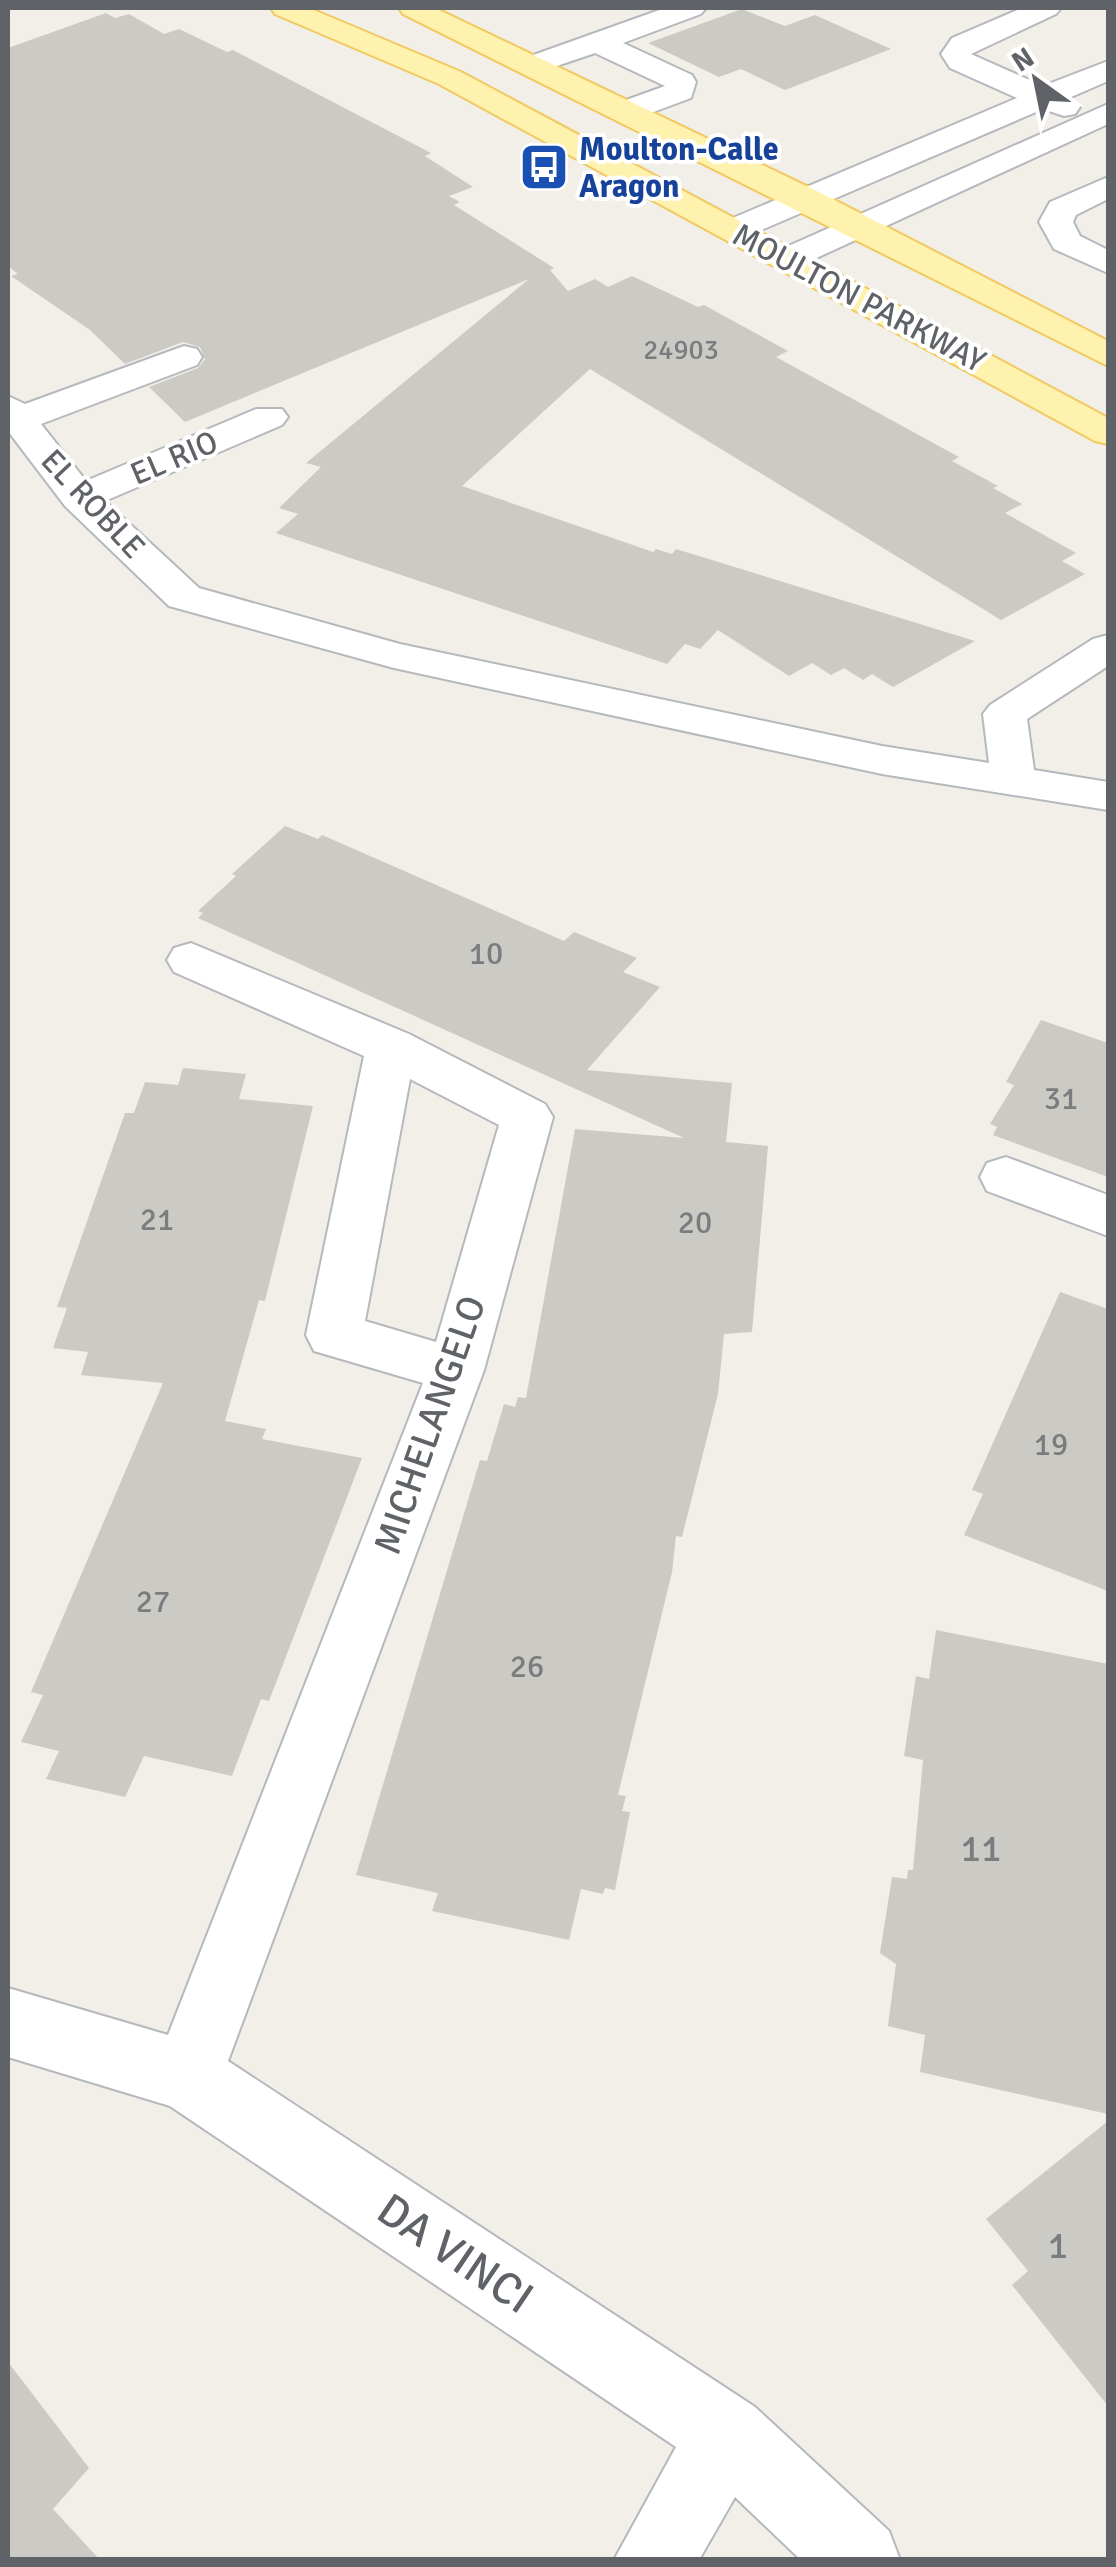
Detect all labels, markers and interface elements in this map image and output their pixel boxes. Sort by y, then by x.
north arrow [986,30,1086,130]
text: N [1005,40,1040,79]
place label: Moulton-Calle Aragon [579,130,779,206]
bus stop icon: Moulton-Calle Aragon [518,141,570,193]
street label: MOULTON PARKWAY [726,215,992,381]
house number: 24903 [643,333,719,367]
street label: EL RIO [124,422,224,494]
street label: EL ROBLE [33,441,153,567]
house number: 10 [469,934,503,973]
house number: 31 [1044,1079,1078,1118]
house number: 21 [140,1200,174,1239]
house number: 20 [678,1203,712,1242]
street label: MICHELANGELO [364,1290,496,1560]
house number: 19 [1034,1425,1068,1464]
house number: 27 [136,1582,170,1621]
house number: 26 [510,1647,544,1686]
house number: 11 [960,1825,1002,1872]
street label: DA VINCI [367,2182,543,2326]
house number: 1 [1048,2222,1068,2269]

